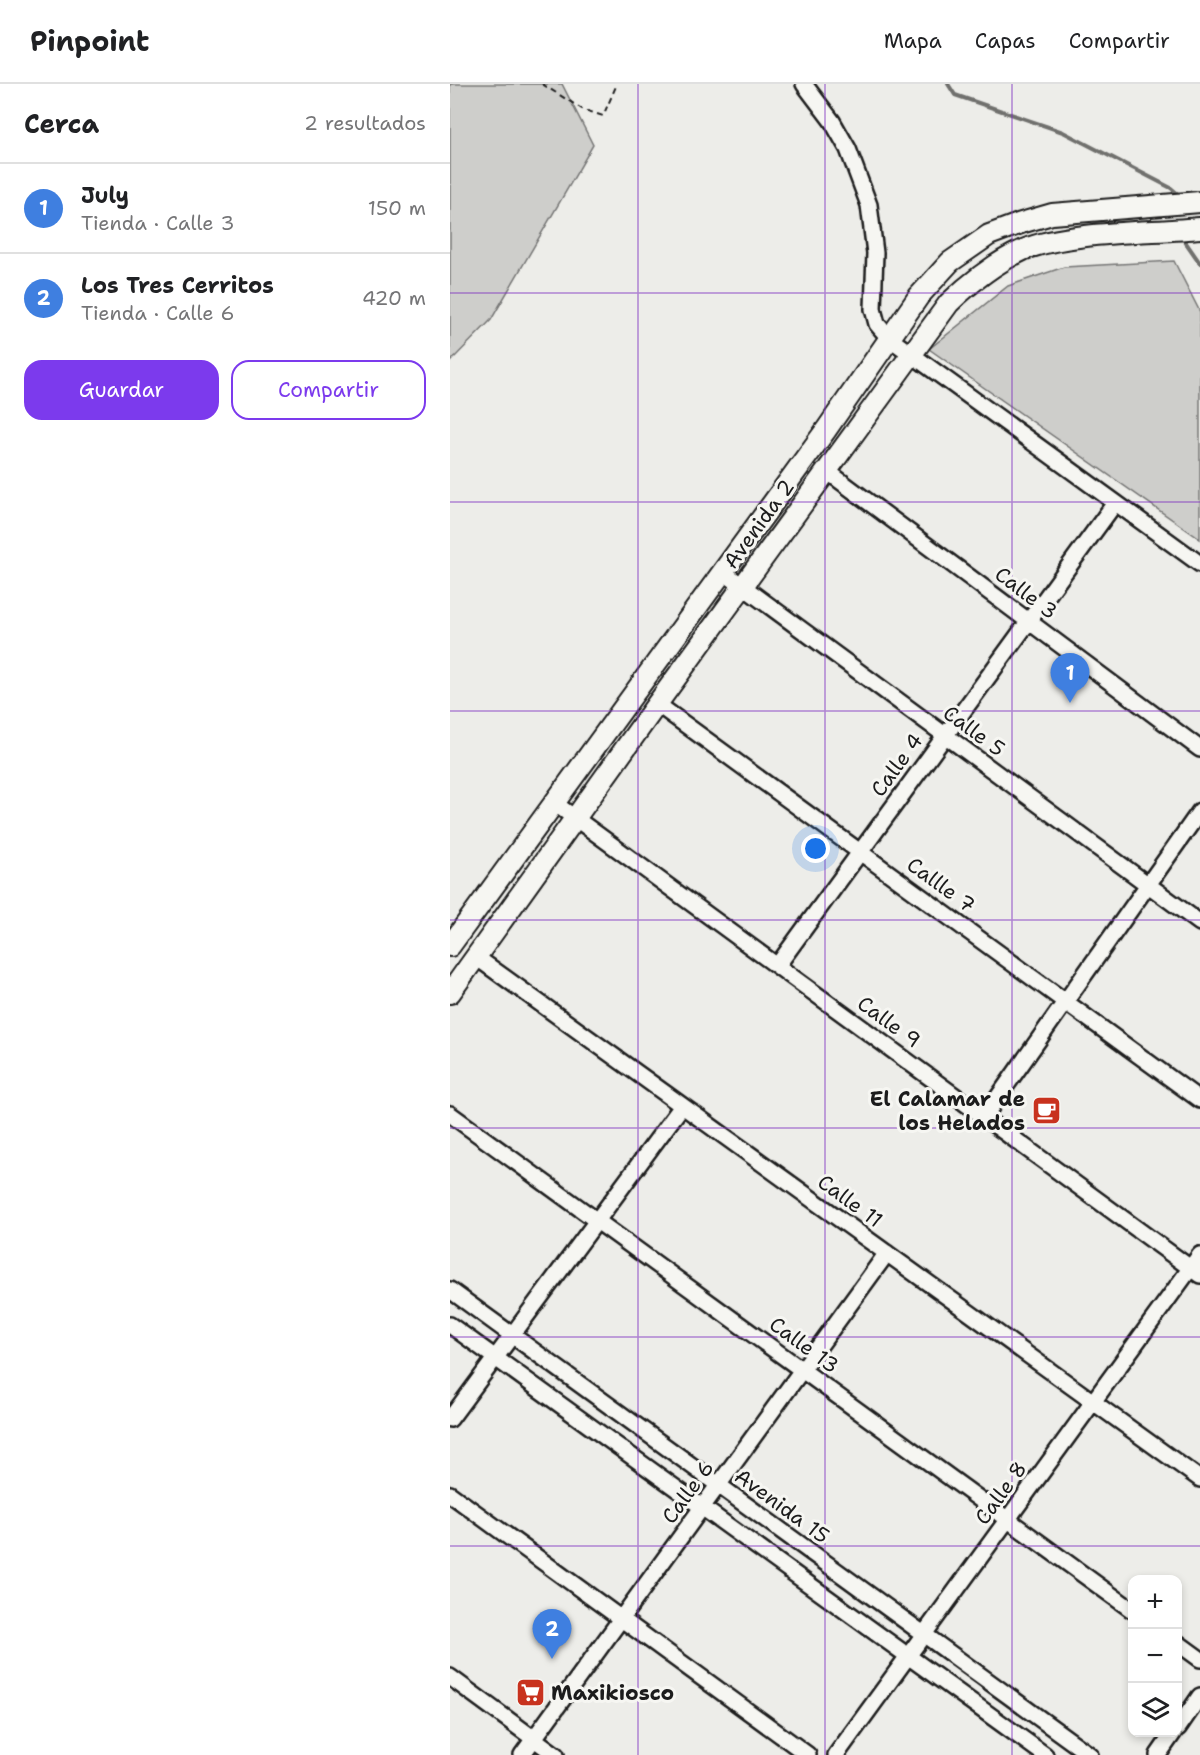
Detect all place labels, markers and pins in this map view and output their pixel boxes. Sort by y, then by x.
pin: 1 [1050,654,1090,703]
place label: El Calamar de los Helados [869,1085,1025,1137]
cafe icon: El Calamar de los Helados [1030,1095,1062,1127]
pin: 2 [532,1610,572,1659]
supermarket icon: Maxikiosco [514,1677,546,1709]
place label: Maxikiosco [551,1679,674,1707]

